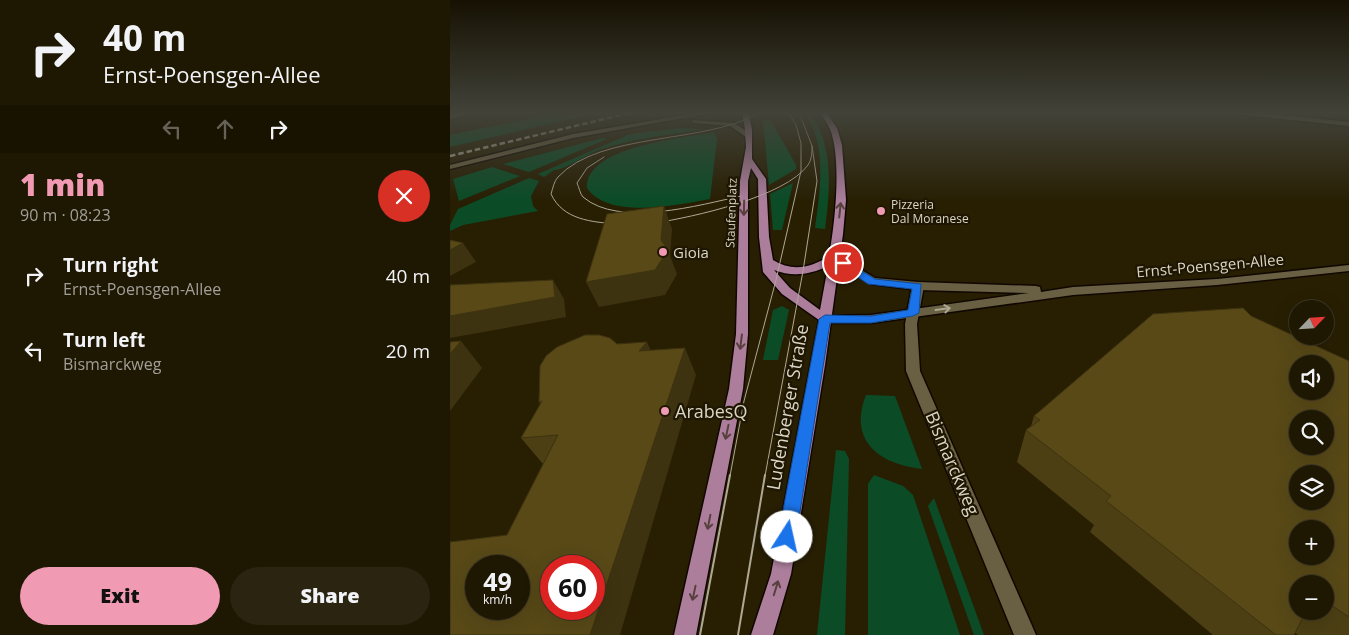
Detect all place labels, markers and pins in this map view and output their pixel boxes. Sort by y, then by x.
place label: Pizzeria Dal Moranese [891,196,969,227]
marker: Pizzeria Dal Moranese [875,205,887,217]
place label: Gioia [673,242,709,262]
pin [822,242,864,284]
marker: Gioia [657,246,669,258]
place label: ArabesQ [675,399,747,423]
marker: ArabesQ [659,405,671,417]

